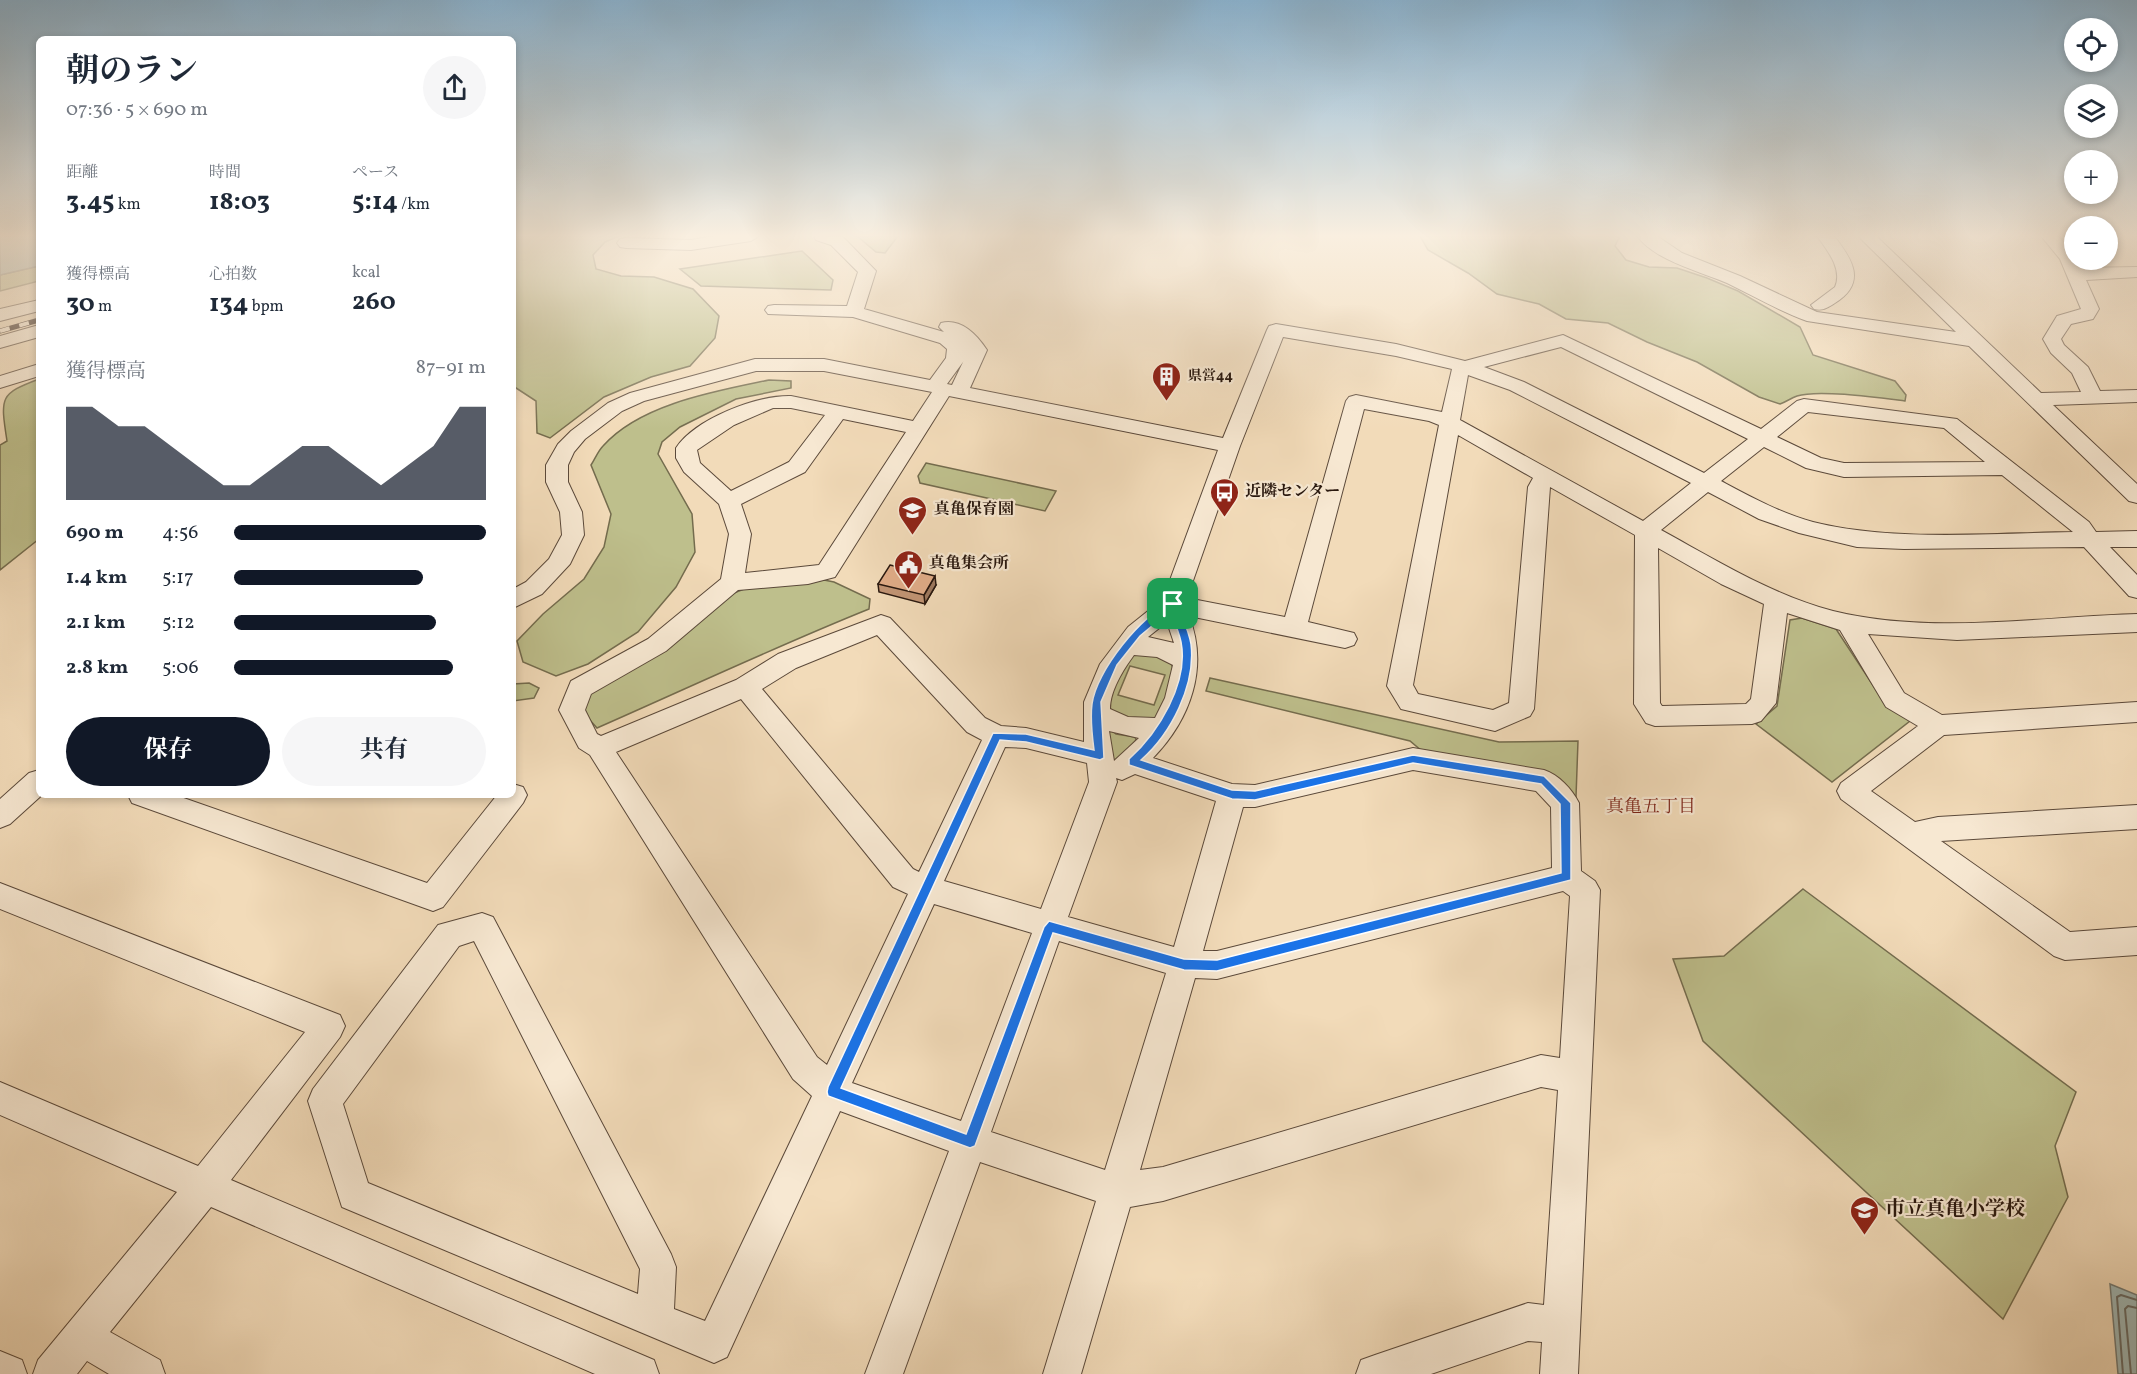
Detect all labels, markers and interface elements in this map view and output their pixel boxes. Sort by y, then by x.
map controls [2064,18,2118,270]
button: locate [2064,18,2118,72]
text: 朝のラン [66,50,198,96]
button: share [423,56,486,119]
button: layers [2064,84,2118,138]
text: 07:36 · 5 × 690 m [66,96,208,124]
button: + [2064,150,2118,204]
text: 距離 [66,162,98,184]
text: 時間 [209,162,241,184]
text: ペース [352,162,399,184]
text: 3.45 [66,184,115,220]
text: 18:03 [209,184,270,220]
text: 5:14 [352,184,398,220]
text: km [115,194,141,216]
text: /km [398,194,430,216]
button: − [2064,216,2118,270]
text: kcal [352,262,380,284]
text: 獲得標高 [66,264,130,286]
text: 心拍数 [209,264,257,286]
text: 260 [352,284,396,320]
text: 30 [66,286,95,322]
text: 134 [209,286,248,322]
text: m [95,296,112,318]
text: bpm [248,296,284,318]
text: 87–91 m [416,354,486,382]
text: 獲得標高 [66,358,146,386]
building icon: 県営44 [1151,360,1183,402]
place label: 県営44 [1188,367,1233,386]
bus stop icon: 近隣センター [1208,476,1240,518]
place label: 近隣センター [1245,481,1340,503]
school or university icon: 真亀保育園 [897,494,929,536]
place label: 真亀保育園 [934,499,1014,521]
text: 690 m [66,519,124,547]
text: 4:56 [162,519,198,547]
public building icon: 真亀集会所 [892,548,924,590]
place label: 真亀集会所 [929,553,1009,575]
text: 1.4 km [66,564,127,592]
text: 5:17 [162,564,194,592]
pin [1147,578,1198,629]
icon: arrive [1156,587,1189,620]
text: 2.1 km [66,609,126,637]
text: 5:12 [162,609,195,637]
text: 2.8 km [66,654,128,682]
text: 5:06 [162,654,199,682]
button: 保存 [66,717,270,786]
button: 共有 [282,717,486,786]
district label: 真亀五丁目 [1606,795,1696,820]
school or university icon: 市立真亀小学校 [1848,1194,1880,1236]
place label: 市立真亀小学校 [1885,1196,2025,1224]

